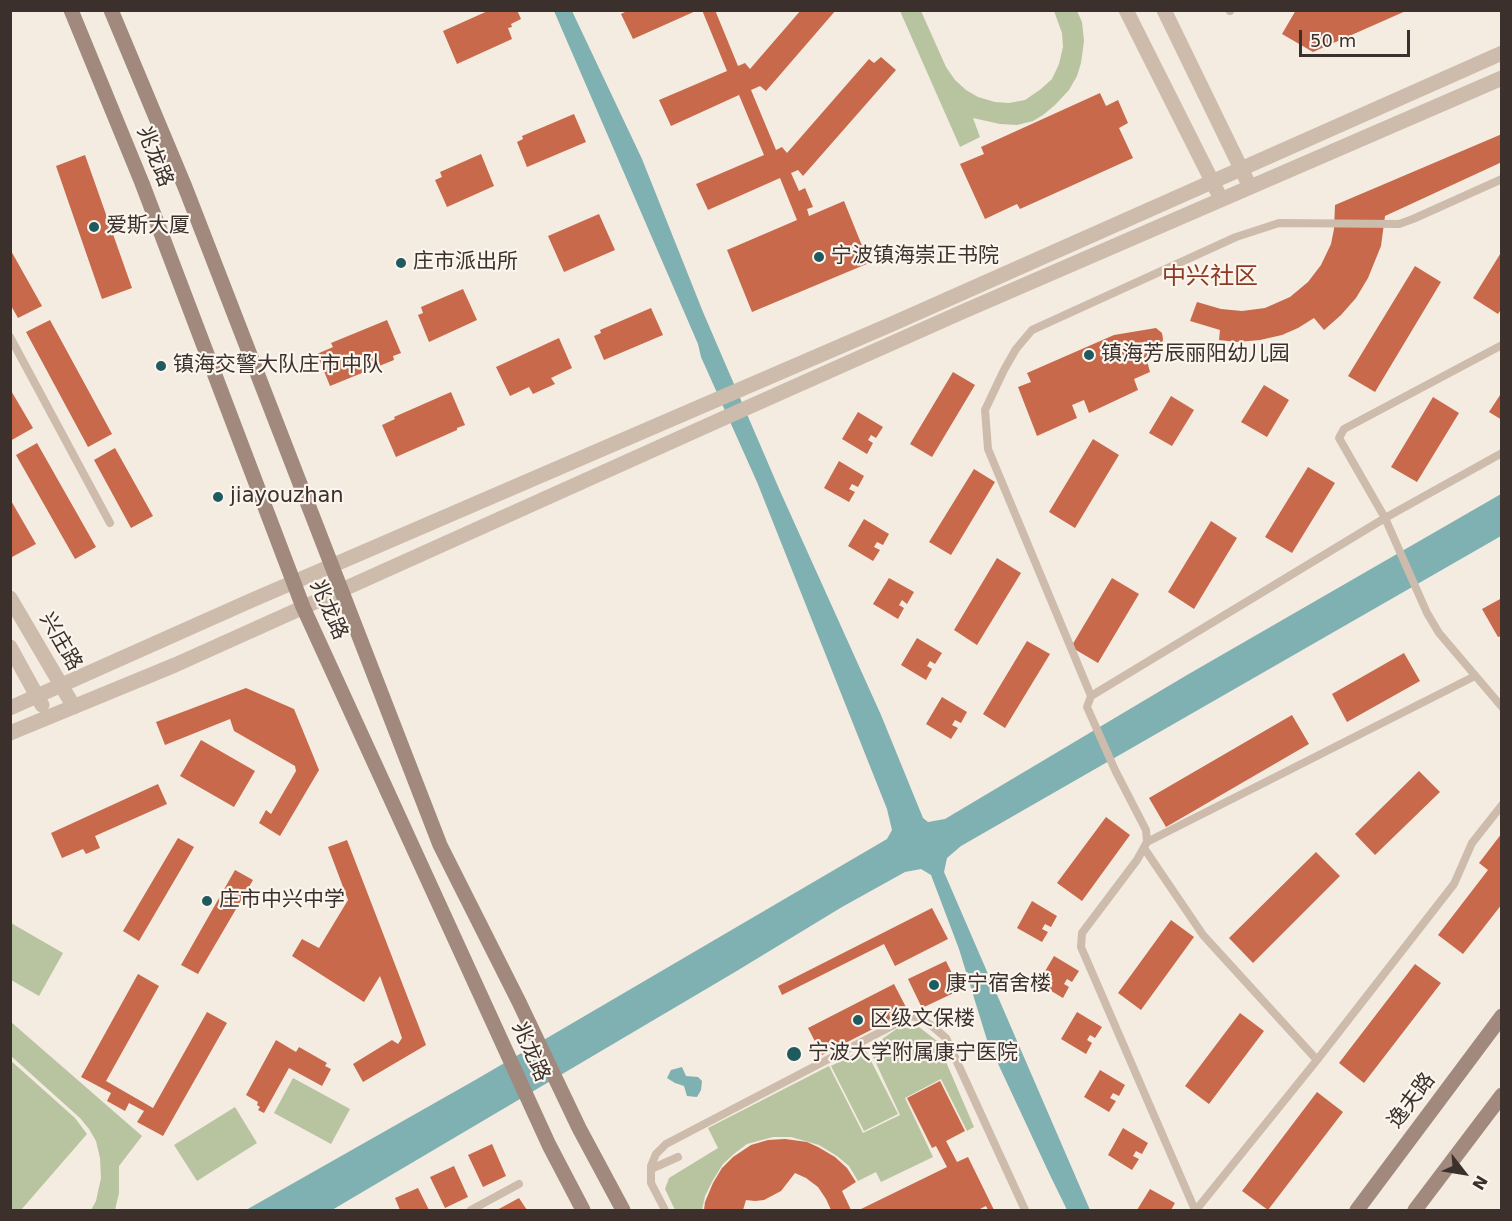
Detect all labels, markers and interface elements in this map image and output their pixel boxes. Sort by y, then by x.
scale bar [1302,18,1413,56]
text: 50 m [1310,30,1356,51]
street label: 兆龙路 [131,123,177,191]
place label: 爱斯大厦 [106,214,190,240]
marker: 爱斯大厦 [87,220,101,234]
place label: 宁波镇海崇正书院 [831,244,999,270]
place label: 庄市派出所 [413,250,518,276]
marker: 宁波镇海崇正书院 [812,250,826,264]
marker: 庄市派出所 [394,256,408,270]
district label: 中兴社区 [1162,264,1258,292]
place label: 镇海芳辰丽阳幼儿园 [1101,342,1290,368]
marker: 镇海芳辰丽阳幼儿园 [1082,348,1096,362]
place label: 镇海交警大队庄市中队 [173,353,383,379]
marker: 镇海交警大队庄市中队 [154,359,168,373]
place label: jiayouzhan [230,484,344,510]
marker: jiayouzhan [211,490,225,504]
street label: 兆龙路 [304,576,352,644]
street label: 兴庄路 [33,608,87,676]
place label: 庄市中兴中学 [219,888,345,914]
marker: 庄市中兴中学 [200,894,214,908]
place label: 康宁宿舍楼 [946,972,1051,998]
marker: 康宁宿舍楼 [927,978,941,992]
place label: 区级文保楼 [870,1007,975,1033]
marker: 区级文保楼 [851,1013,865,1027]
street label: 兆龙路 [506,1018,554,1086]
place label: 宁波大学附属康宁医院 [808,1041,1018,1067]
marker: 宁波大学附属康宁医院 [785,1045,803,1063]
street label: 逸夫路 [1383,1068,1441,1134]
north arrow [1434,1143,1494,1203]
text: N [1468,1172,1491,1193]

